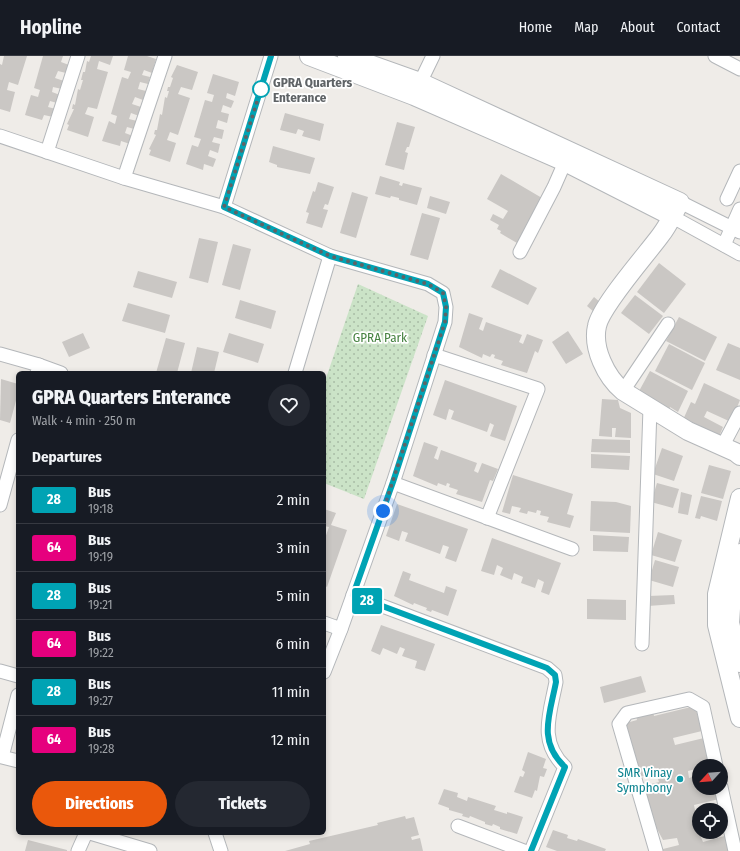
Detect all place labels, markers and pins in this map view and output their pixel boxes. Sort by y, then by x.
place label: GPRA Quarters Enterance [273,75,353,105]
marker: GPRA Quarters Enterance [252,80,270,98]
place label: SMR Vinay Symphony [617,765,672,795]
marker: SMR Vinay Symphony [675,774,685,784]

